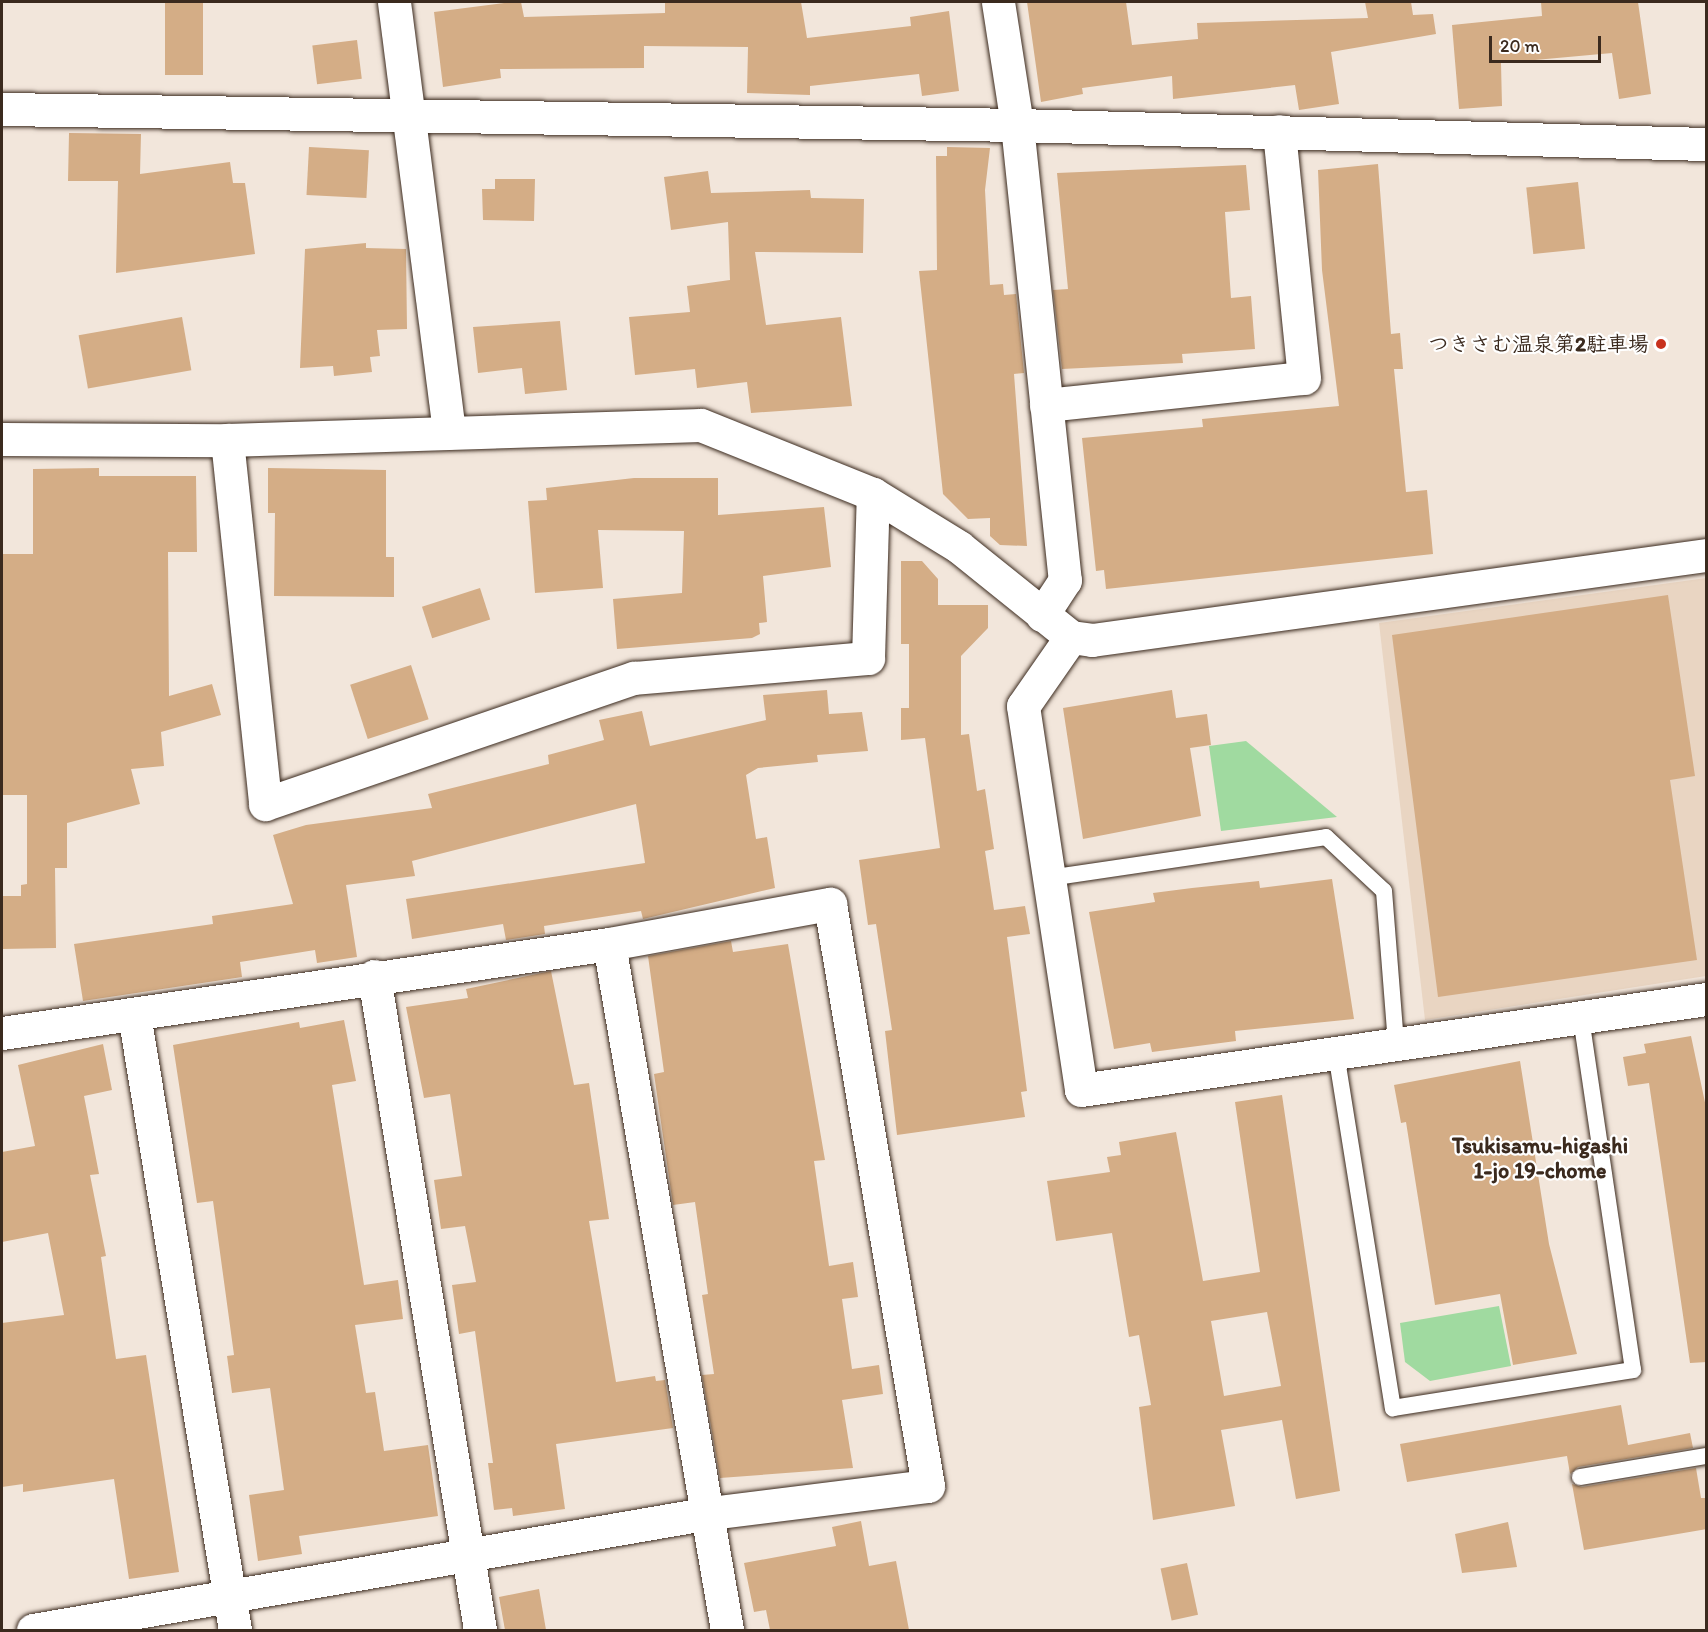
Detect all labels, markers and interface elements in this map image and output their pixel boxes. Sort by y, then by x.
scale bar [1492,24,1604,62]
text: 20 m [1500,35,1540,57]
place label: つきさむ温泉第2駐車場 [1428,331,1649,357]
marker: つきさむ温泉第2駐車場 [1654,337,1668,351]
district label: Tsukisamu-higashi 1-jo 19-chome [1452,1132,1628,1184]

